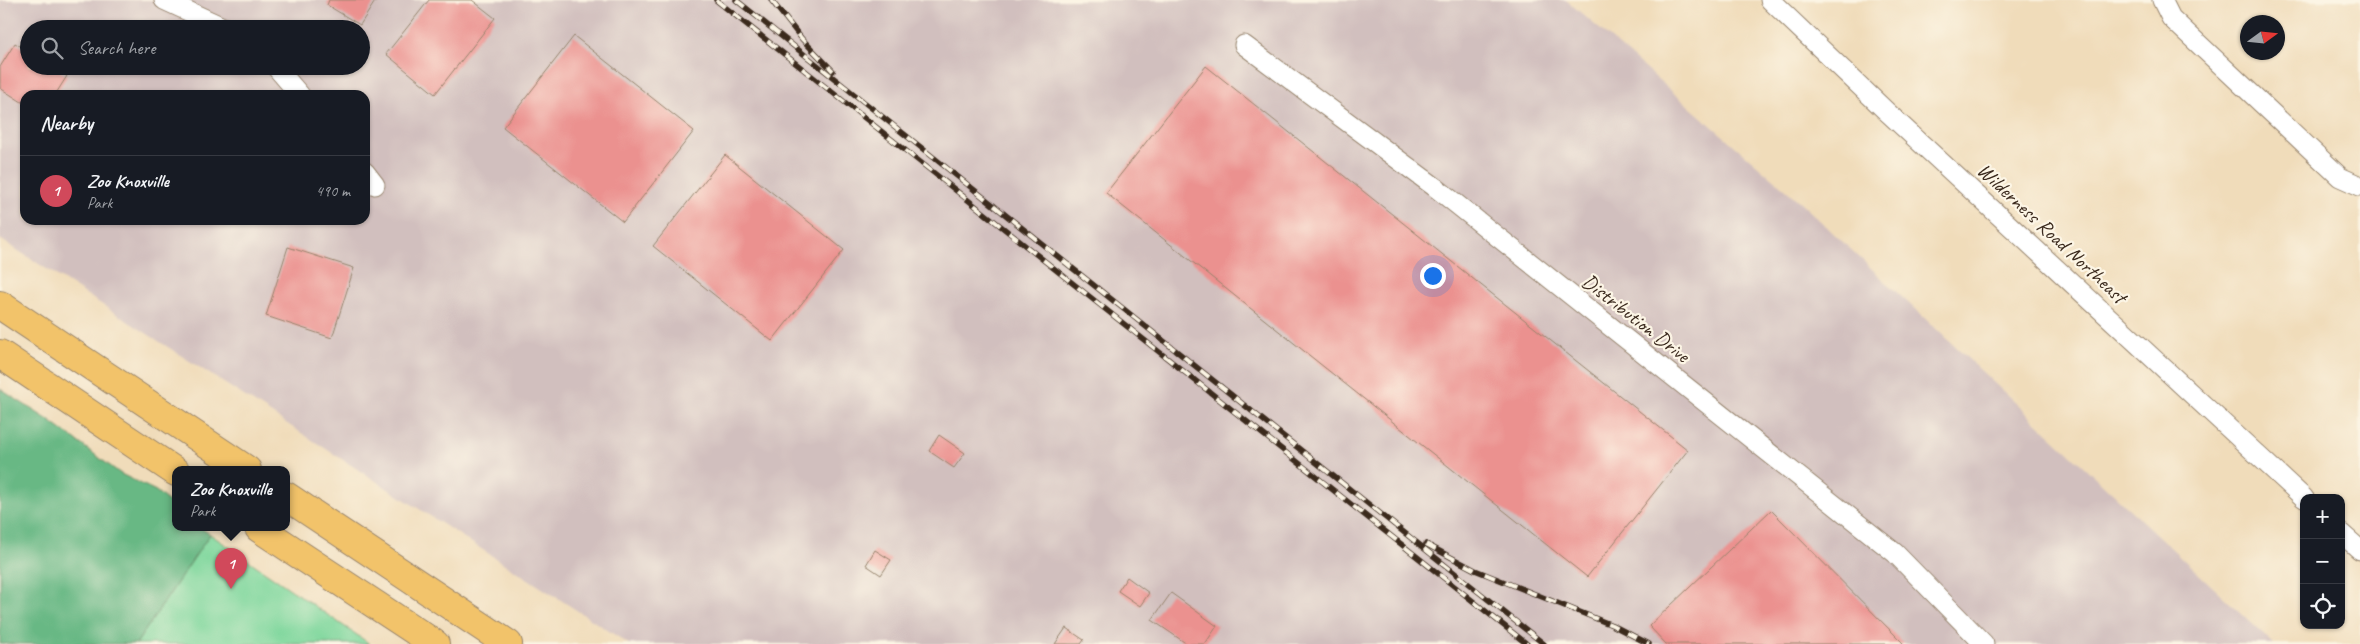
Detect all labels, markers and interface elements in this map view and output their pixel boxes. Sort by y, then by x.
north arrow [2240,15,2285,60]
search box [20,20,370,75]
icon: search [38,34,66,62]
text: Search here [78,36,155,60]
text: Nearby [40,110,93,136]
street label: Wilderness Road Northeast [1972,157,2134,311]
text: Zoo Knoxville [87,169,169,193]
text: 1 [52,181,60,201]
text: 490 m [316,181,350,201]
text: Park [87,193,112,213]
your location [1420,263,1446,289]
street label: Distribution Drive [1577,268,1697,369]
popup [172,466,290,531]
text: Zoo Knoxville [190,477,272,501]
map controls [2300,494,2345,629]
button: + [2300,494,2345,539]
text: Park [190,501,215,521]
button: − [2300,539,2345,584]
pin: 1 [215,548,247,589]
button: locate [2300,584,2345,629]

